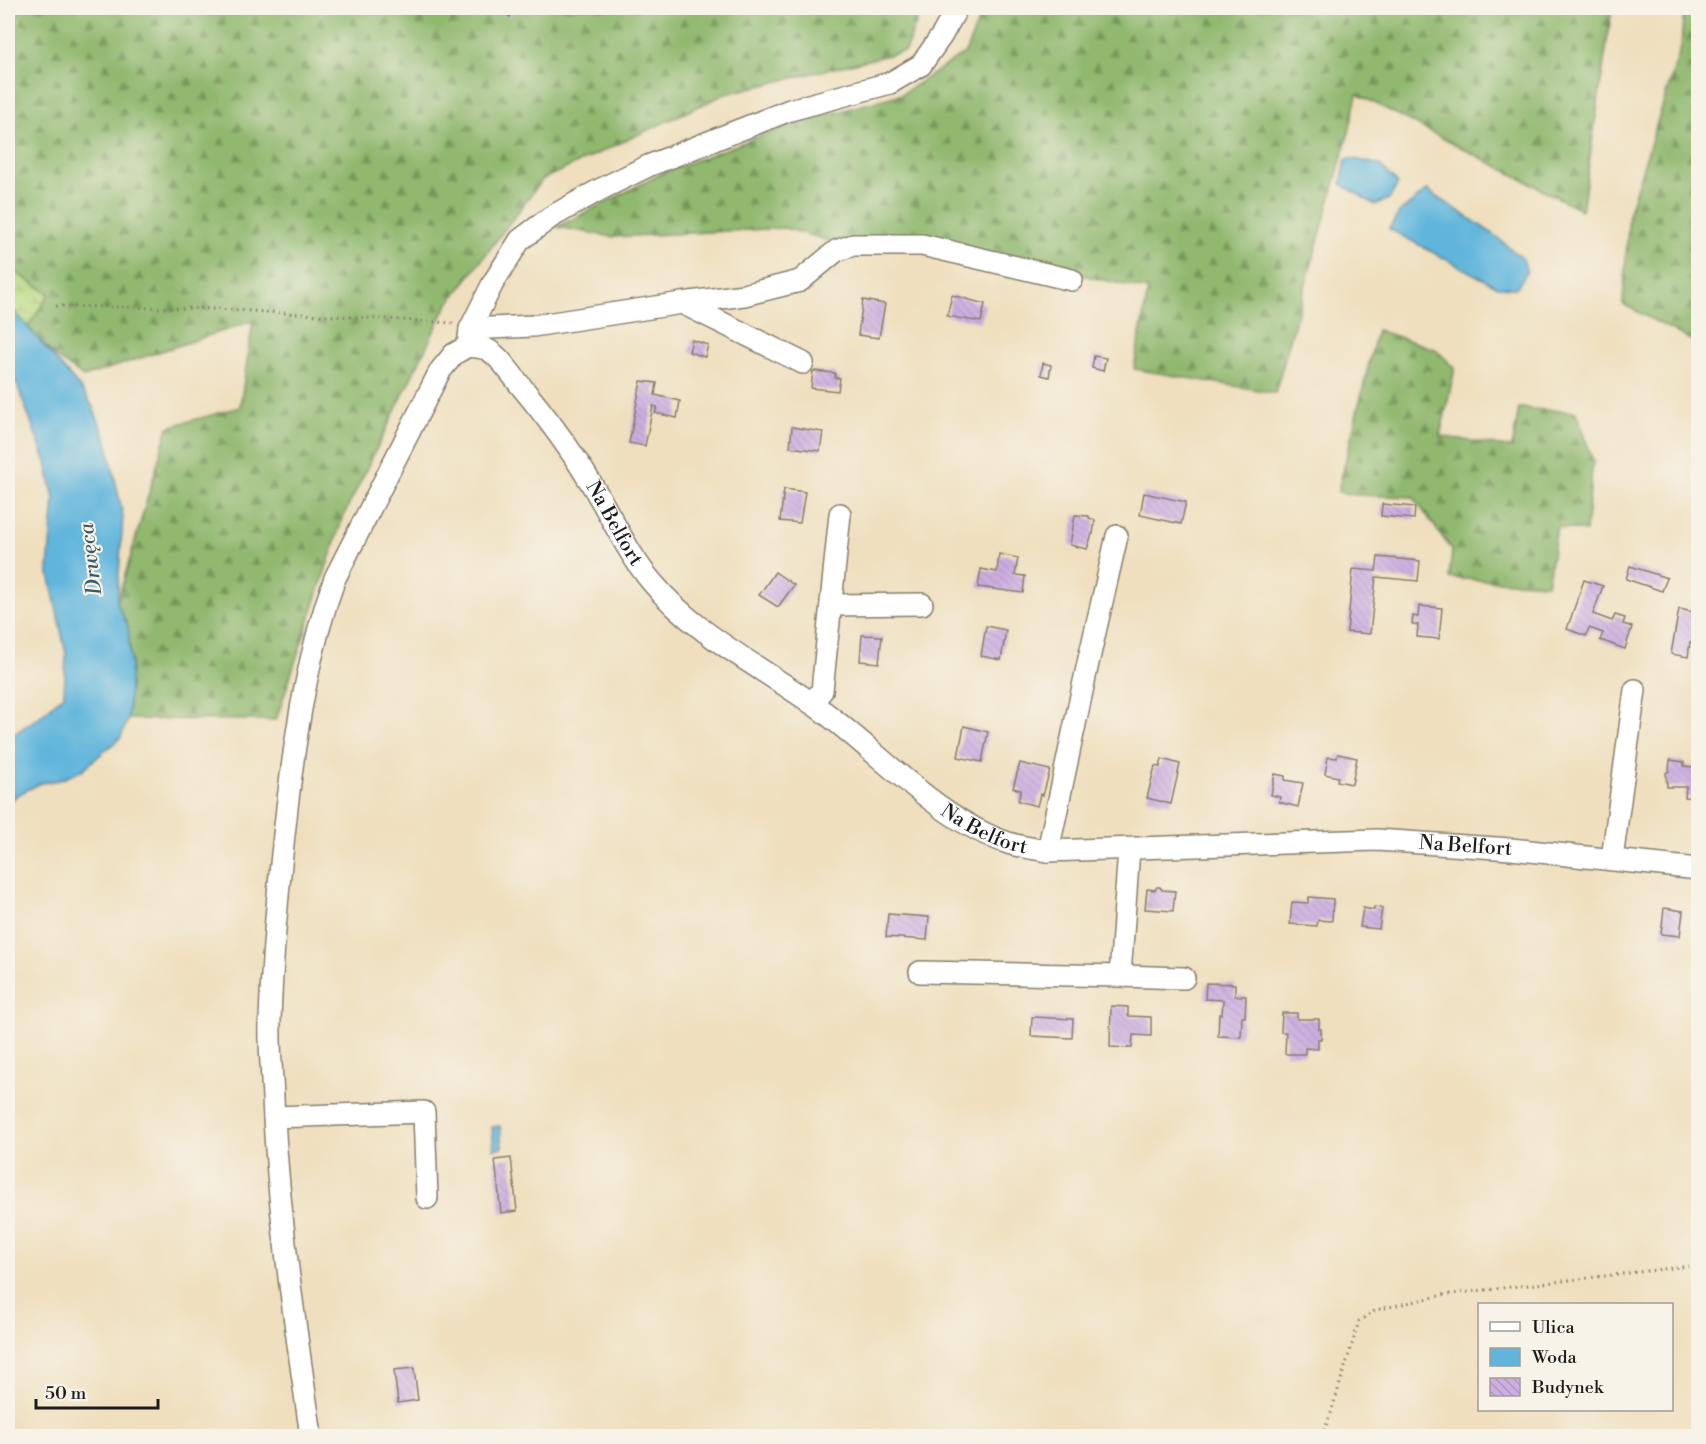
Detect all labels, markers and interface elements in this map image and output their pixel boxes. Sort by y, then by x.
street label: Na Belfort [580,477,648,571]
water label: Drwęca [74,521,108,597]
street label: Na Belfort [936,798,1029,860]
street label: Na Belfort [1418,830,1513,862]
legend [1478,1303,1673,1411]
text: Ulica [1532,1316,1576,1339]
text: Woda [1531,1346,1577,1369]
scale bar [36,1372,158,1410]
text: Budynek [1531,1376,1605,1399]
text: 50 m [45,1382,87,1405]

